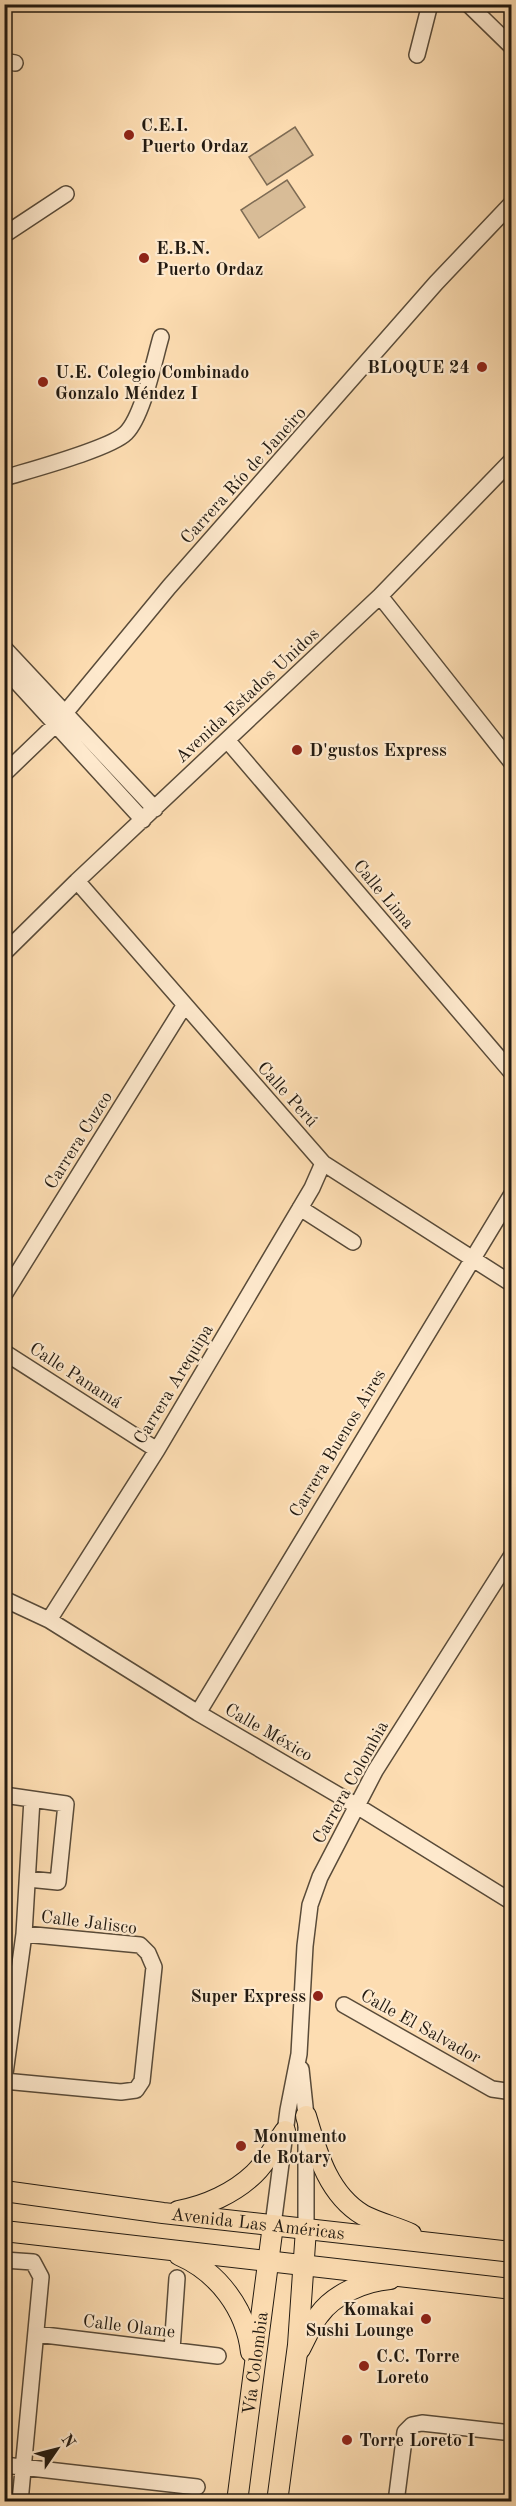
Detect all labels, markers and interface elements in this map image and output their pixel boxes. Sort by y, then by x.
place label: C.E.I. Puerto Ordaz [141,117,248,156]
marker: C.E.I. Puerto Ordaz [122,128,136,142]
place label: E.B.N. Puerto Ordaz [156,240,263,279]
marker: E.B.N. Puerto Ordaz [137,251,151,265]
place label: BLOQUE 24 [367,359,470,377]
marker: BLOQUE 24 [475,360,489,374]
place label: U.E. Colegio Combinado Gonzalo Méndez I [55,364,249,403]
marker: U.E. Colegio Combinado Gonzalo Méndez I [36,375,50,389]
street label: Carrera Río de Janeiro [178,404,310,548]
street label: Avenida Estados Unidos [172,625,323,767]
place label: D'gustos Express [309,742,447,760]
marker: D'gustos Express [290,743,304,757]
street label: Calle Lima [349,857,417,933]
street label: Calle Perú [254,1059,321,1131]
street label: Carrera Cuzco [42,1088,116,1193]
street label: Carrera Arequipa [131,1321,217,1448]
street label: Calle Panamá [26,1339,125,1412]
street label: Carrera Buenos Aires [287,1366,389,1521]
street label: Calle México [221,1700,316,1765]
street label: Carrera Colombia [310,1718,392,1847]
street label: Calle Jalisco [40,1908,138,1938]
street label: Calle El Salvador [357,1986,484,2068]
place label: Super Express [190,1988,306,2006]
marker: Super Express [311,1989,325,2003]
place label: Monumento de Rotary [253,2128,347,2167]
marker: Monumento de Rotary [234,2139,248,2153]
street label: Avenida Las Américas [170,2206,346,2243]
place label: Komakai Sushi Lounge [305,2301,414,2340]
street label: Vía Colombia [240,2310,272,2416]
street label: Calle Olame [82,2312,176,2342]
marker: Komakai Sushi Lounge [419,2312,433,2326]
place label: C.C. Torre Loreto [376,2348,460,2387]
marker: C.C. Torre Loreto [357,2359,371,2373]
north arrow [27,2419,87,2479]
text: N [58,2432,78,2452]
place label: Torre Loreto I [359,2432,475,2450]
marker: Torre Loreto I [340,2433,354,2447]

